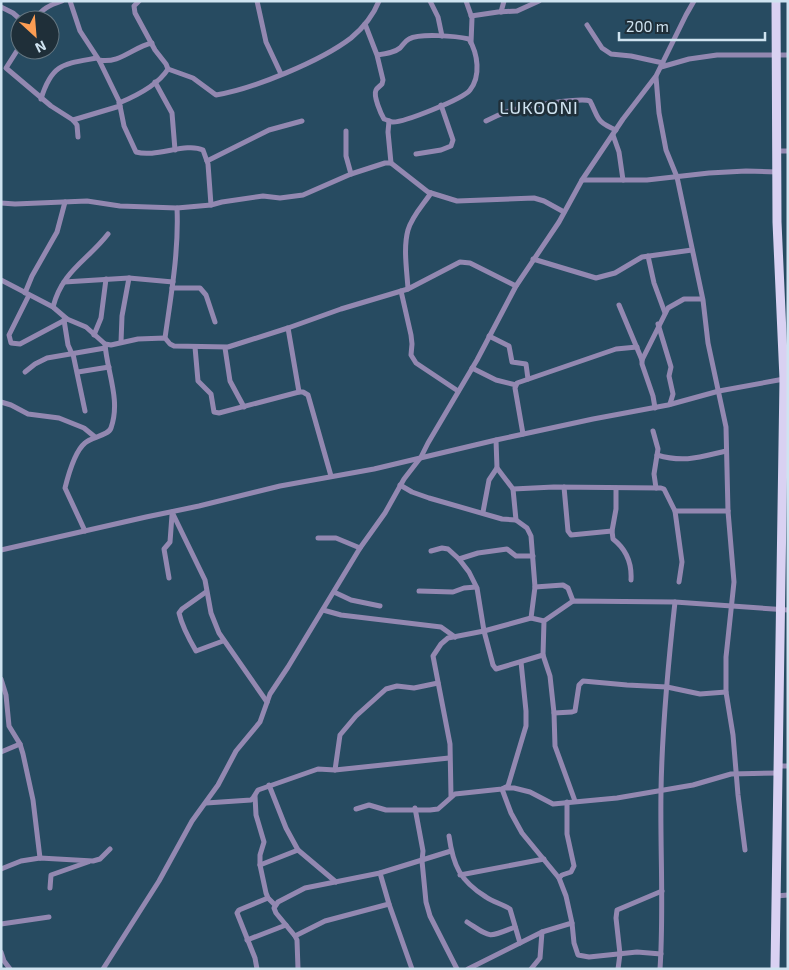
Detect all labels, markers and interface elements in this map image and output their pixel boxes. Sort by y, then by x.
north arrow [10,10,60,60]
scale bar [619,10,765,42]
text: 200 m [626,17,669,35]
text: N [33,37,49,57]
district label: LUKOONI [499,96,579,118]

